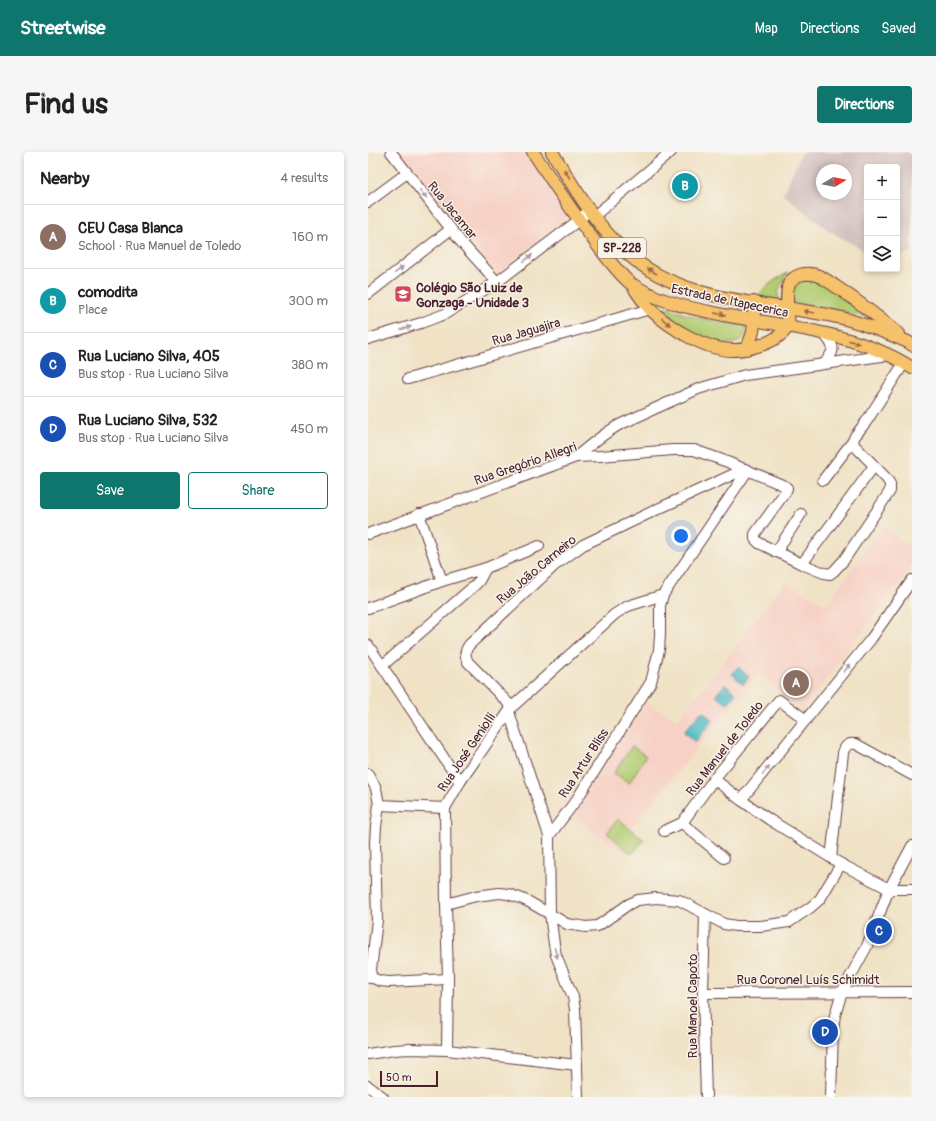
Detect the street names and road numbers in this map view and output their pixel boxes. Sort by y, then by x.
street label: Rua Jacamar [424,178,481,243]
road number: SP-228 [598,238,646,258]
street label: Estrada de Itapecerica [670,281,790,321]
street label: Rua Jaguajira [490,315,562,349]
street label: Rua Gregório Allegri [472,439,579,489]
street label: Rua João Carneiro [494,532,580,608]
street label: Rua Manuel de Toledo [683,698,767,799]
street label: Rua José Geniolli [435,710,499,795]
street label: Rua Artur Bliss [555,726,612,801]
street label: Rua Manoel Capoto [685,954,701,1058]
street label: Rua Coronel Luís Schimidt [737,972,880,988]

